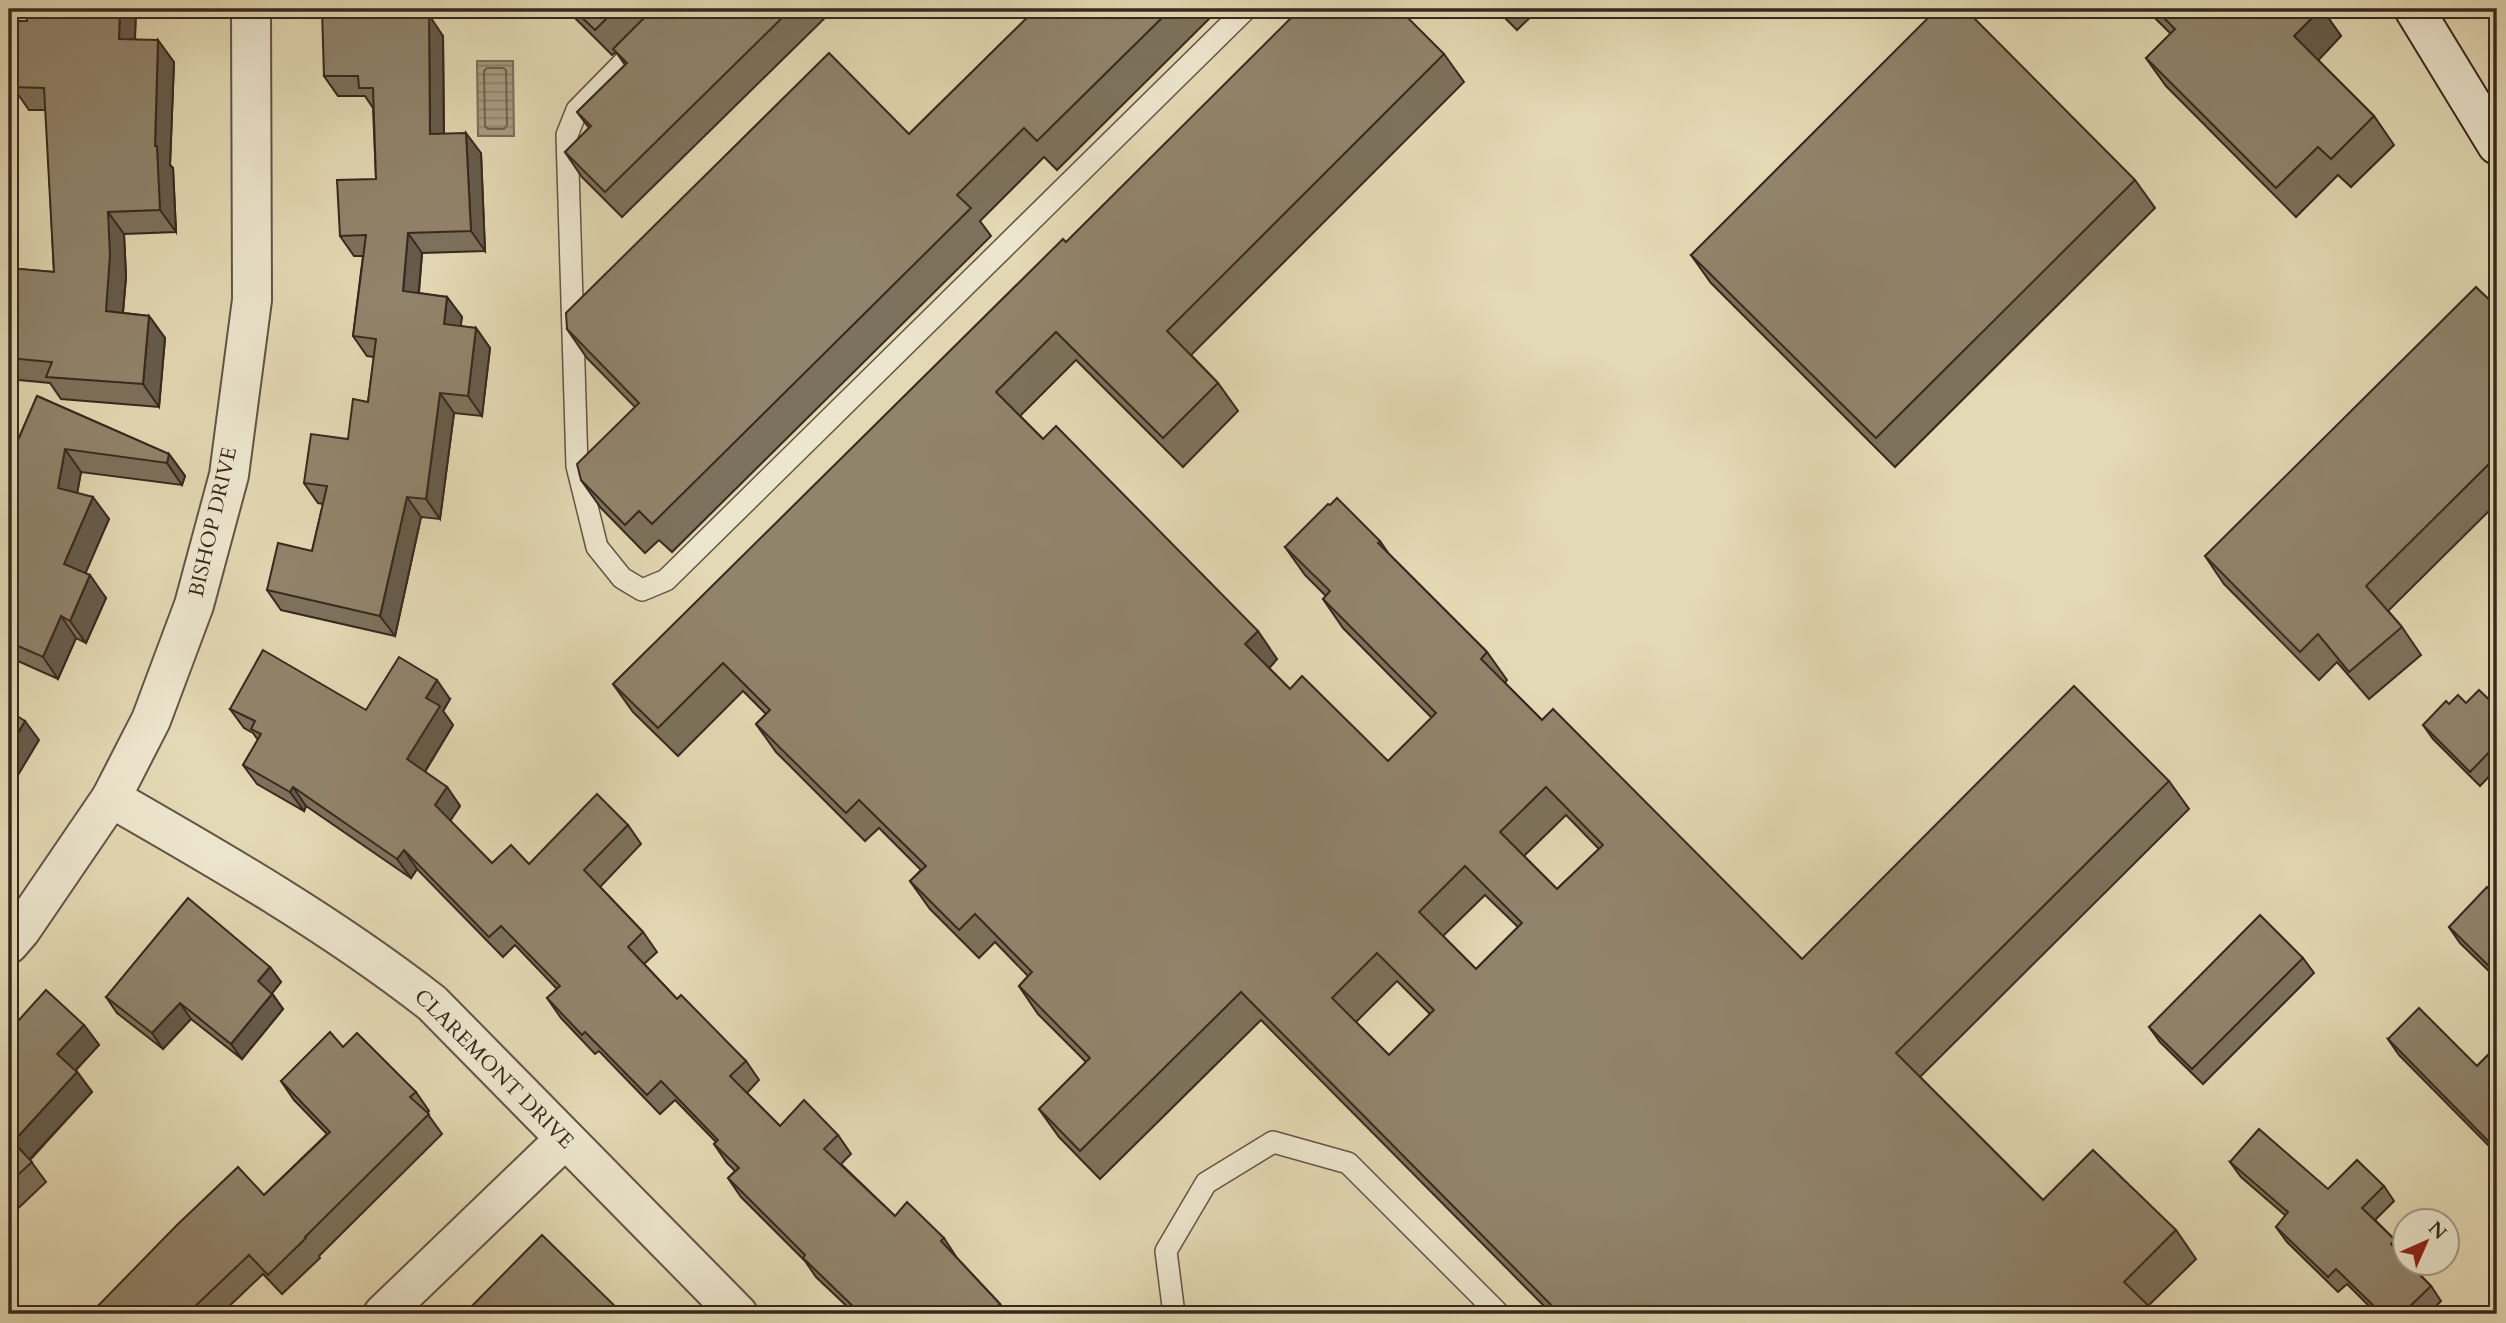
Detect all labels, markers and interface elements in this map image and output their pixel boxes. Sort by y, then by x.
street label: BISHOP DRIVE [182,444,244,600]
street label: CLAREMONT DRIVE [408,983,580,1155]
north arrow [2390,1208,2460,1278]
text: N [2422,1216,2453,1246]

